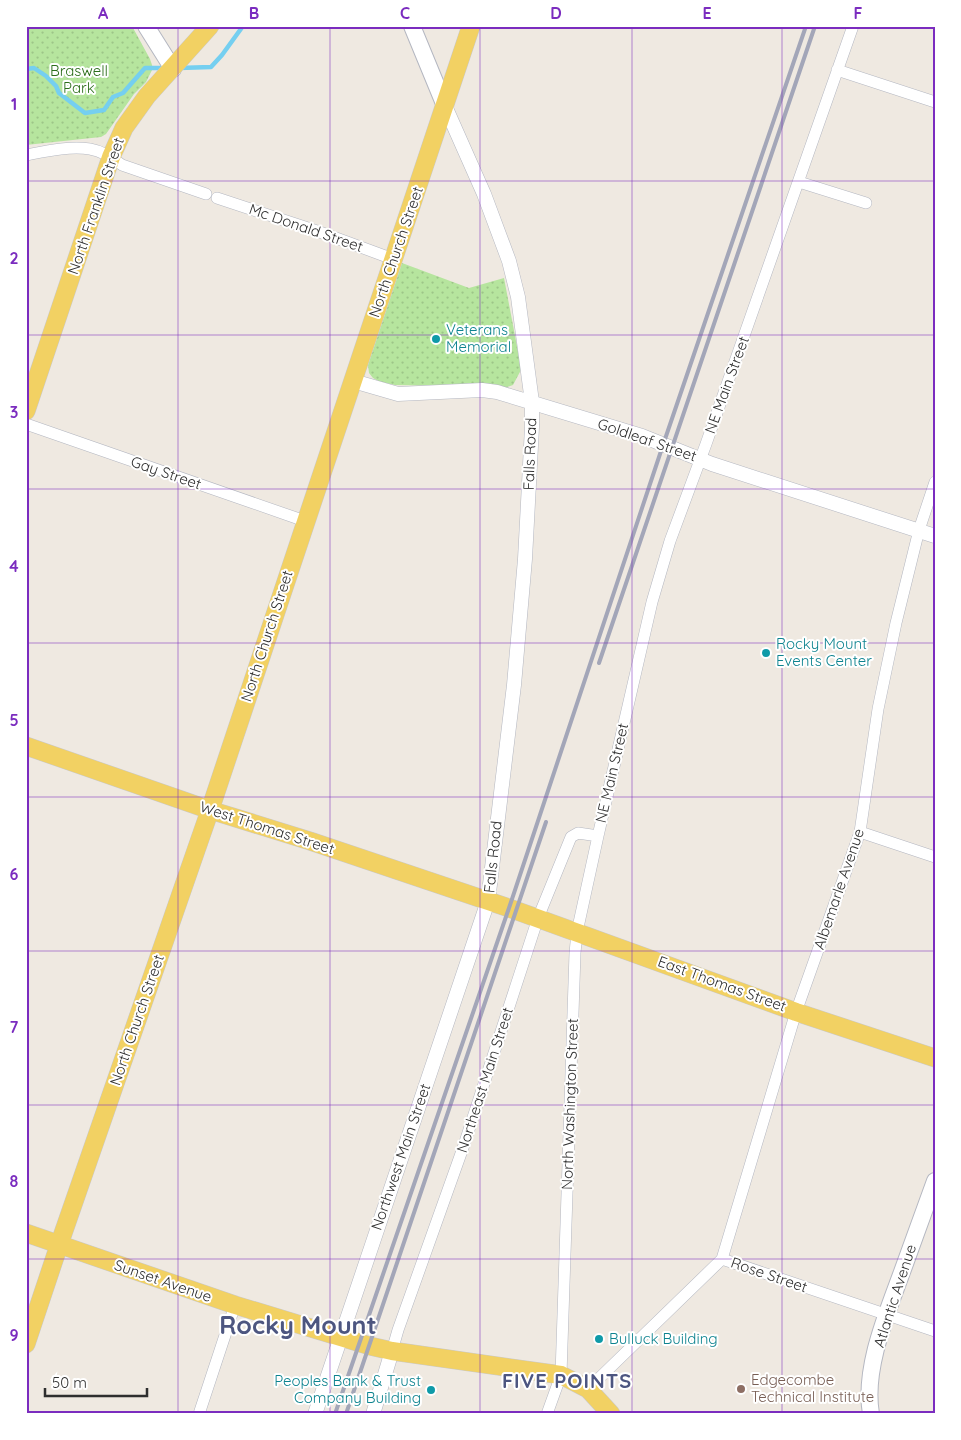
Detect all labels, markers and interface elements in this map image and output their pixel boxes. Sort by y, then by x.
text: A [98,3,109,23]
text: B [249,3,259,23]
text: C [400,3,410,23]
text: D [550,3,562,23]
text: E [702,3,712,23]
text: F [854,3,863,23]
park label: Braswell Park [50,61,108,97]
text: 1 [11,94,17,114]
street label: North Franklin Street [63,135,128,277]
street label: North Church Street [364,184,427,320]
street label: Mc Donald Street [247,199,366,256]
text: 2 [9,248,19,268]
place label: Veterans Memorial [446,320,511,356]
marker: Veterans Memorial [430,333,442,345]
street label: NE Main Street [700,334,753,436]
text: 3 [10,402,18,422]
street label: Goldleaf Street [595,414,699,465]
street label: Falls Road [519,417,540,491]
street label: Gay Street [128,452,204,493]
text: 4 [9,556,19,576]
street label: North Church Street [236,568,297,704]
place label: Rocky Mount Events Center [776,634,872,670]
marker: Rocky Mount Events Center [760,647,772,659]
text: 5 [9,710,19,730]
street label: NE Main Street [591,721,632,825]
street label: West Thomas Street [197,797,337,858]
street label: Falls Road [479,820,506,894]
street label: Albemarle Avenue [809,826,868,952]
text: 6 [10,864,19,884]
street label: East Thomas Street [655,951,789,1016]
street label: North Church Street [105,952,168,1088]
street label: Northeast Main Street [452,1005,517,1155]
text: 7 [10,1017,19,1037]
street label: North Washington Street [557,1018,582,1190]
street label: Northwest Main Street [367,1081,435,1233]
text: 8 [10,1171,19,1191]
street label: Atlantic Avenue [869,1242,920,1350]
street label: Rose Street [728,1253,810,1296]
street label: Sunset Avenue [112,1255,214,1306]
district label: Rocky Mount [219,1309,377,1340]
text: 9 [9,1325,19,1345]
place label: Bulluck Building [609,1329,718,1348]
marker: Bulluck Building [593,1333,605,1345]
scale bar [45,1365,148,1397]
district label: FIVE POINTS [502,1368,632,1393]
place label: Edgecombe Technical Institute [751,1370,874,1406]
place label: Peoples Bank & Trust Company Building [274,1371,421,1407]
text: 50 m [52,1373,87,1392]
marker: Edgecombe Technical Institute [735,1383,747,1395]
marker: Peoples Bank & Trust Company Building [425,1384,437,1396]

